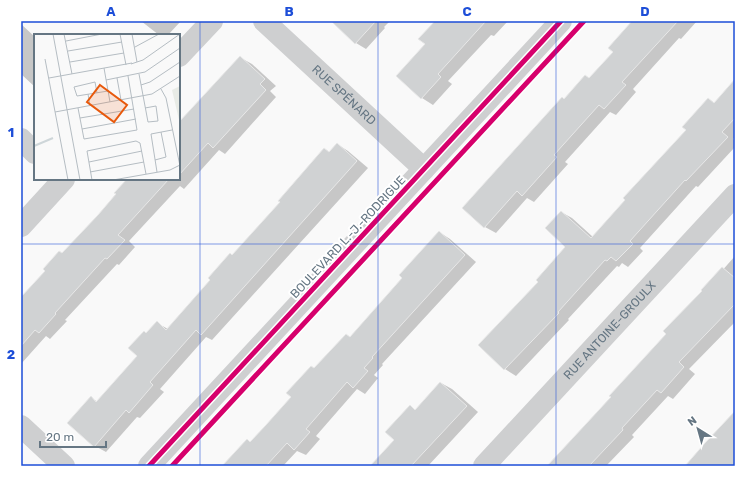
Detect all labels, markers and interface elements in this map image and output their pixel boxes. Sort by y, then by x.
text: A [106,4,116,19]
text: B [284,4,294,19]
text: C [462,4,472,19]
text: D [640,4,650,19]
inset map [34,34,180,180]
street label: RUE SPÉNARD [309,62,379,128]
text: 1 [8,125,14,140]
street label: BOULEVARD L.-J.-RODRIGUE [287,173,409,301]
street label: RUE ANTOINE-GROULX [561,278,659,382]
text: 2 [7,347,15,362]
north arrow [678,409,718,449]
text: N [685,414,699,429]
scale bar [40,423,106,449]
text: 20 m [46,430,74,444]

